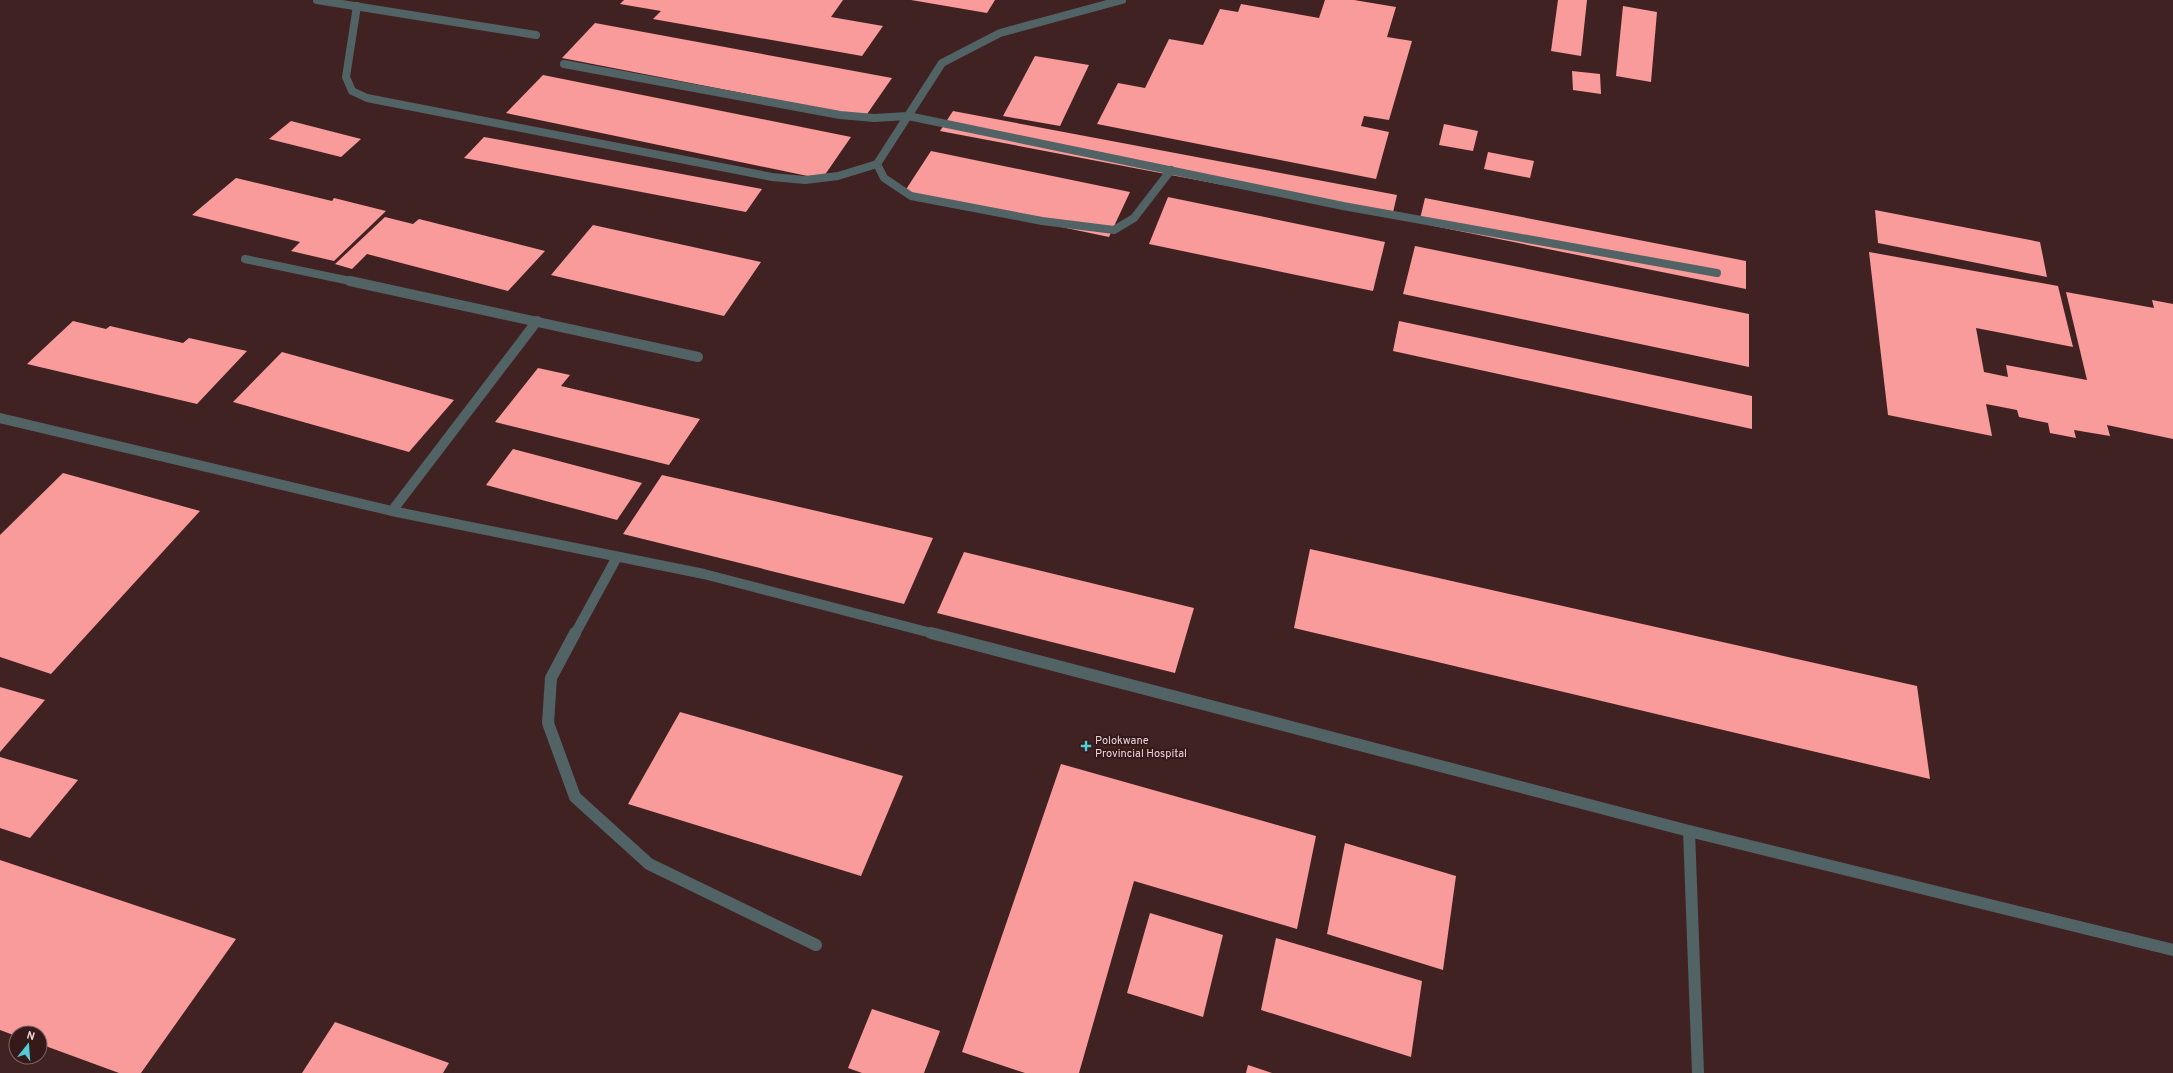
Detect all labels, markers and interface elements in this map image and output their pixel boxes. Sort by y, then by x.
place label: Polokwane Provincial Hospital [1095,734,1187,761]
marker: Polokwane Provincial Hospital [1080,740,1092,752]
north arrow [8,1025,48,1065]
text: N [25,1029,36,1044]

